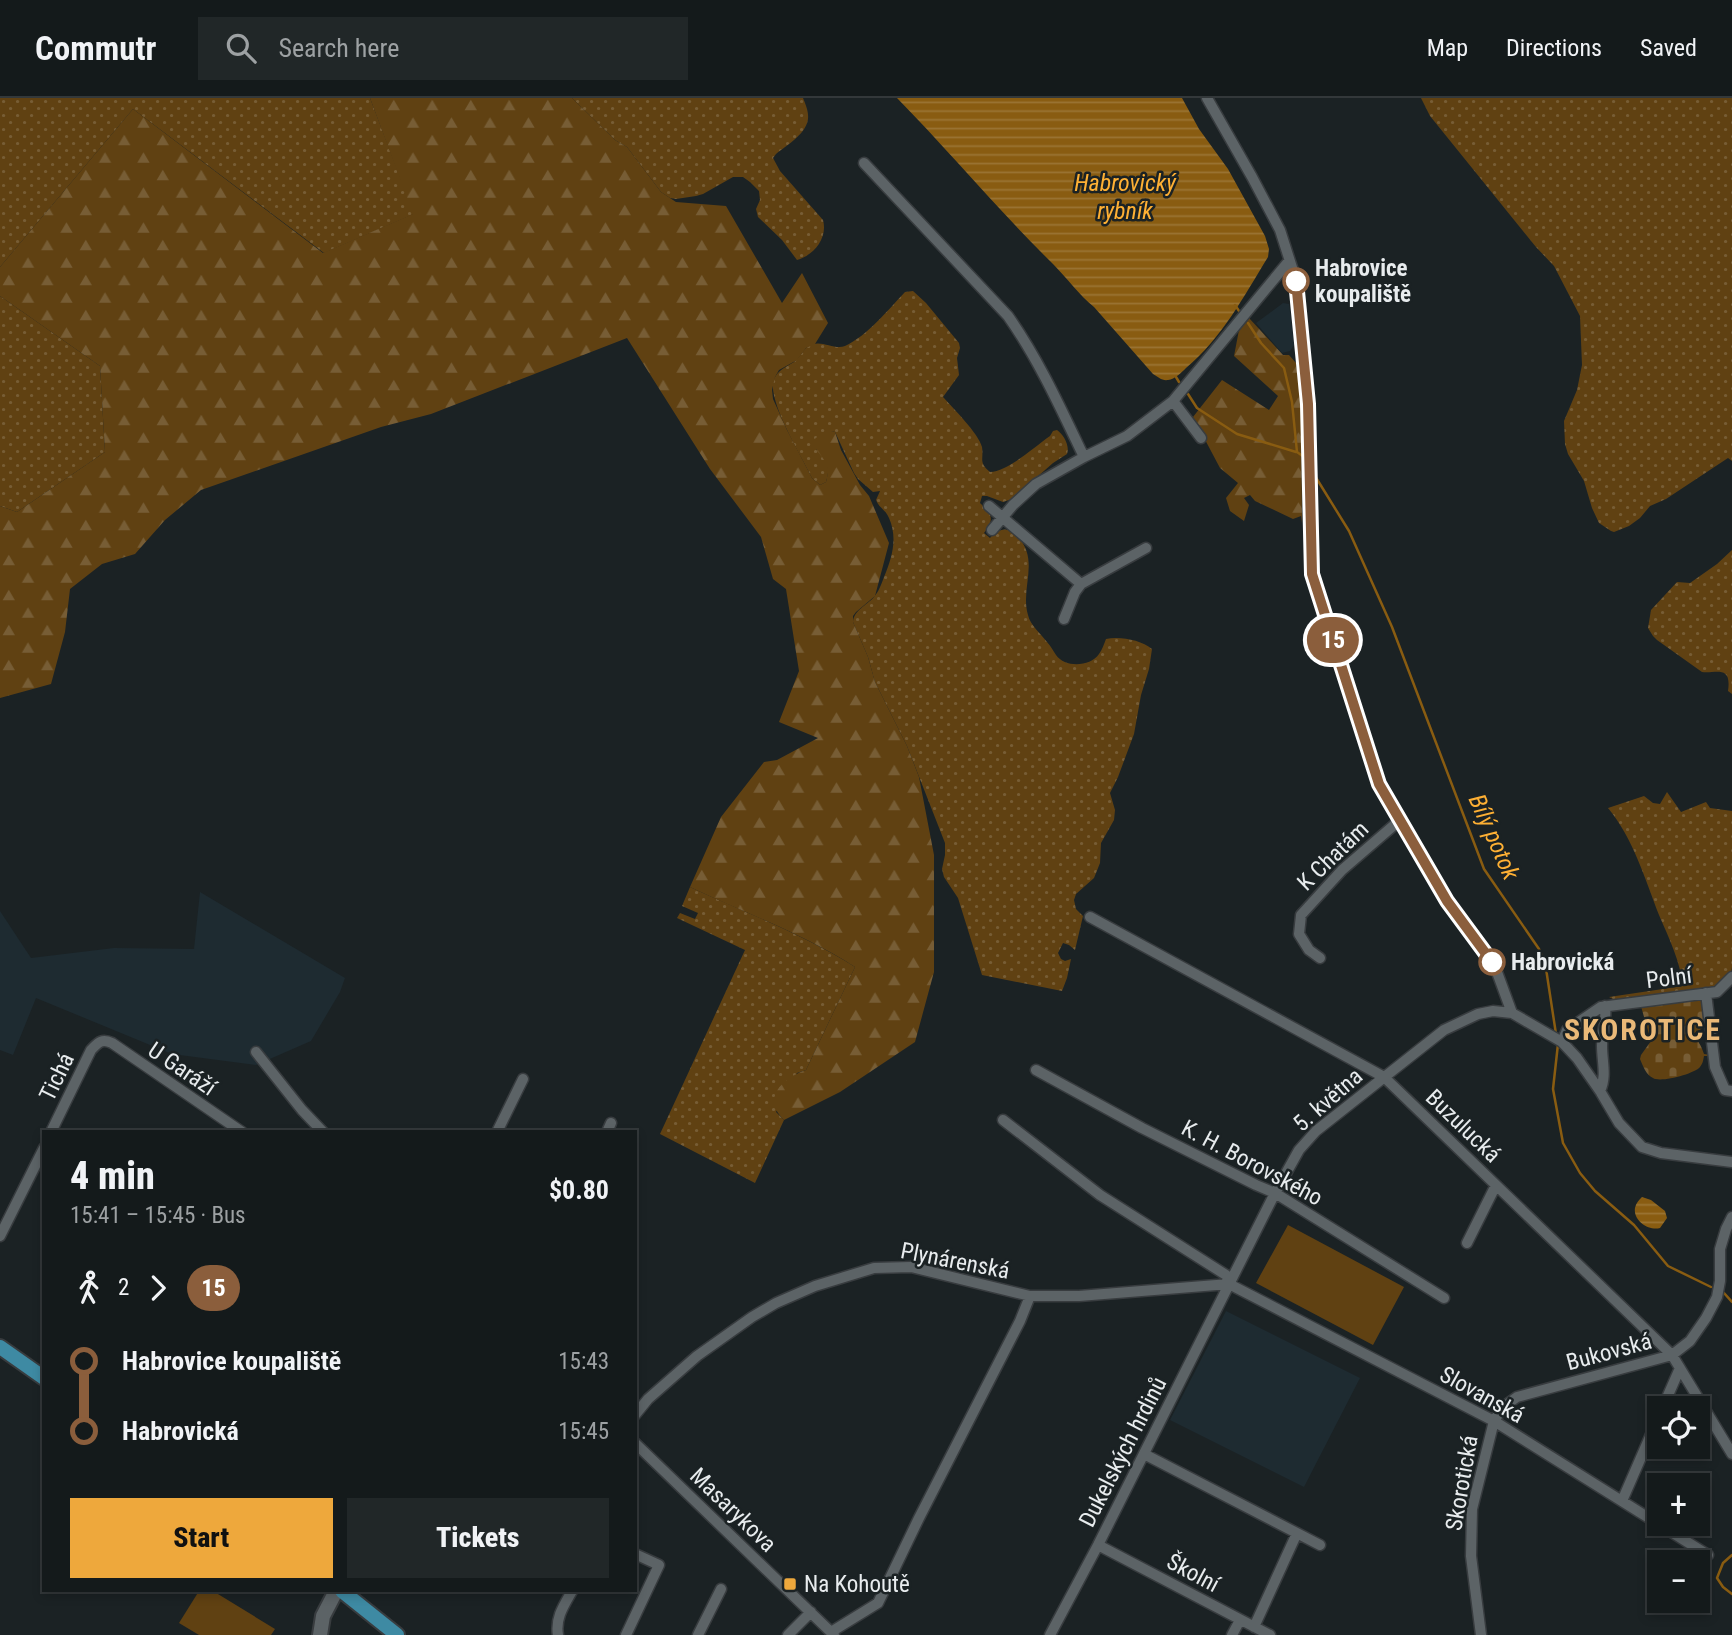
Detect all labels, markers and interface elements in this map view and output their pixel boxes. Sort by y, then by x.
search box [198,17,688,80]
text: Commutr [35,29,156,68]
icon: search [222,29,260,67]
text: Search here [278,33,399,63]
text: Map [1427,34,1468,62]
text: Directions [1506,34,1602,62]
text: Saved [1640,34,1697,62]
water label: Habrovický rybník [1074,169,1177,225]
place label: Habrovice koupaliště [1315,255,1411,308]
marker: Habrovice koupaliště [1283,268,1309,294]
line badge: 15 [1302,617,1364,663]
text: 15 [1321,626,1345,654]
water label: Bílý potok [1463,790,1525,885]
street label: K Chatám [1292,816,1374,896]
marker: Habrovická [1479,949,1505,975]
place label: Habrovická [1511,949,1615,976]
street label: Polní [1645,962,1695,994]
district label: SKOROTICE [1564,1012,1722,1047]
street label: U Garáží [143,1037,222,1102]
street label: Tichá [34,1049,80,1105]
street label: 5. května [1288,1063,1368,1137]
street label: Buzulucká [1420,1084,1506,1168]
street label: K. H. Borovského [1177,1115,1327,1211]
text: 4 min [70,1154,155,1198]
text: $0.80 [549,1175,609,1205]
text: 15:41 – 15:45 · Bus [70,1202,246,1229]
street label: Plynárenská [898,1237,1012,1285]
icon: walk [70,1269,108,1307]
icon: forward [139,1269,177,1307]
text: 2 [118,1274,129,1301]
text: 15 [201,1274,226,1302]
street label: Bukovská [1563,1328,1655,1376]
text: Habrovice koupaliště [122,1346,341,1376]
text: 15:43 [558,1348,609,1375]
street label: Slovanská [1435,1361,1529,1429]
street label: Dukelských hrdinů [1074,1373,1172,1531]
map controls [1647,1396,1710,1613]
button: locate [1647,1396,1710,1459]
text: Habrovická [122,1416,239,1446]
text: 15:45 [558,1418,609,1445]
street label: Skorotická [1440,1433,1484,1533]
street label: Masarykova [684,1462,782,1558]
button: + [1647,1473,1710,1536]
button: Start [70,1498,333,1578]
button: Tickets [347,1498,609,1578]
street label: Školní [1162,1547,1226,1599]
button: − [1647,1550,1710,1613]
place label: Na Kohoutě [804,1571,910,1598]
marker: Na Kohoutě [782,1576,798,1592]

